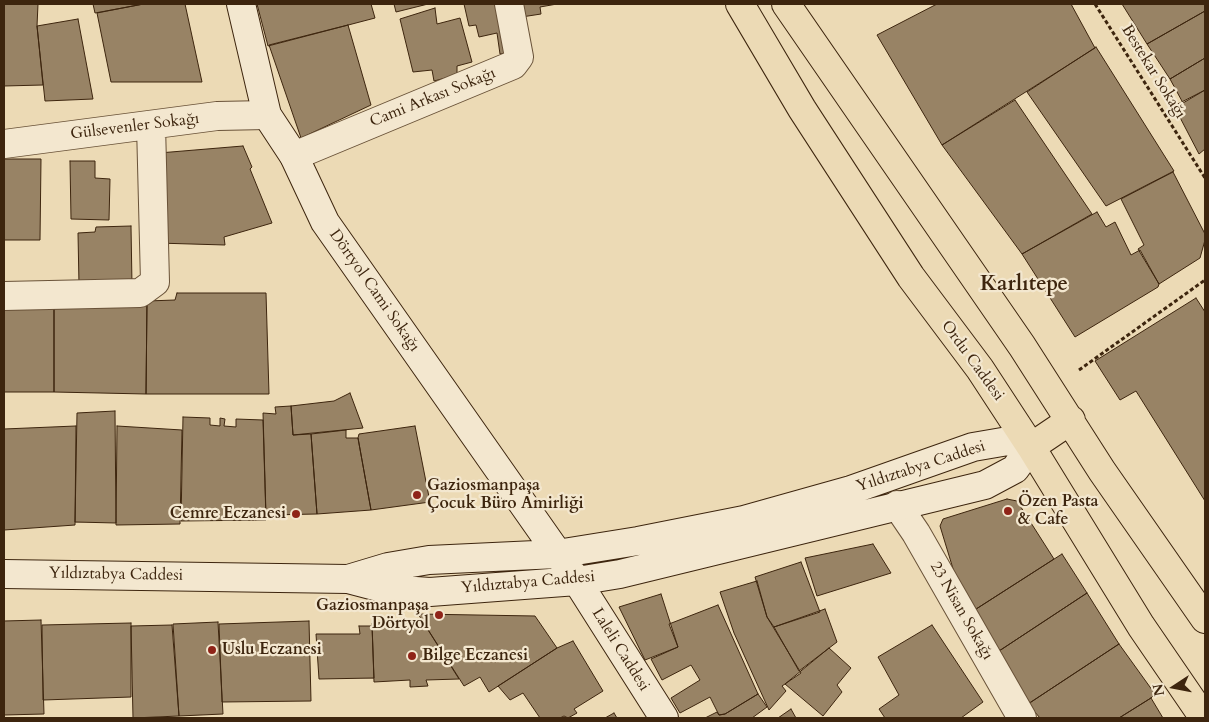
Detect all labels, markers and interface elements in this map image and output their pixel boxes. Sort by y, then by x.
street label: Bestekar Sokağı [1116,22,1190,122]
street label: Cami Arkası Sokağı [367,64,499,132]
street label: Gülsevenler Sokağı [69,110,201,144]
street label: Dörtyol Cami Sokağı [325,226,423,356]
district label: Karlıtepe [980,272,1068,298]
street label: Ordu Caddesi [936,317,1008,405]
street label: Yıldıztabya Caddesi [854,437,988,497]
place label: Gaziosmanpaşa Çocuk Büro Amirliği [427,476,584,514]
marker: Gaziosmanpaşa Çocuk Büro Amirliği [411,489,423,501]
place label: Özen Pasta & Cafe [1018,492,1099,530]
place label: Cemre Eczanesi [170,504,286,524]
marker: Özen Pasta & Cafe [1002,505,1014,517]
marker: Cemre Eczanesi [290,508,302,520]
street label: 23 Nisan Sokağı [925,559,997,663]
street label: Yıldıztabya Caddesi [49,564,183,586]
street label: Yıldıztabya Caddesi [460,568,596,598]
place label: Gaziosmanpaşa Dörtyol [316,596,429,634]
street label: Laleli Caddesi [587,605,653,695]
marker: Gaziosmanpaşa Dörtyol [433,609,445,621]
place label: Uslu Eczanesi [222,640,322,660]
marker: Uslu Eczanesi [206,644,218,656]
place label: Bilge Eczanesi [422,646,528,666]
marker: Bilge Eczanesi [406,650,418,662]
north arrow [1149,662,1199,712]
text: N [1148,682,1169,698]

